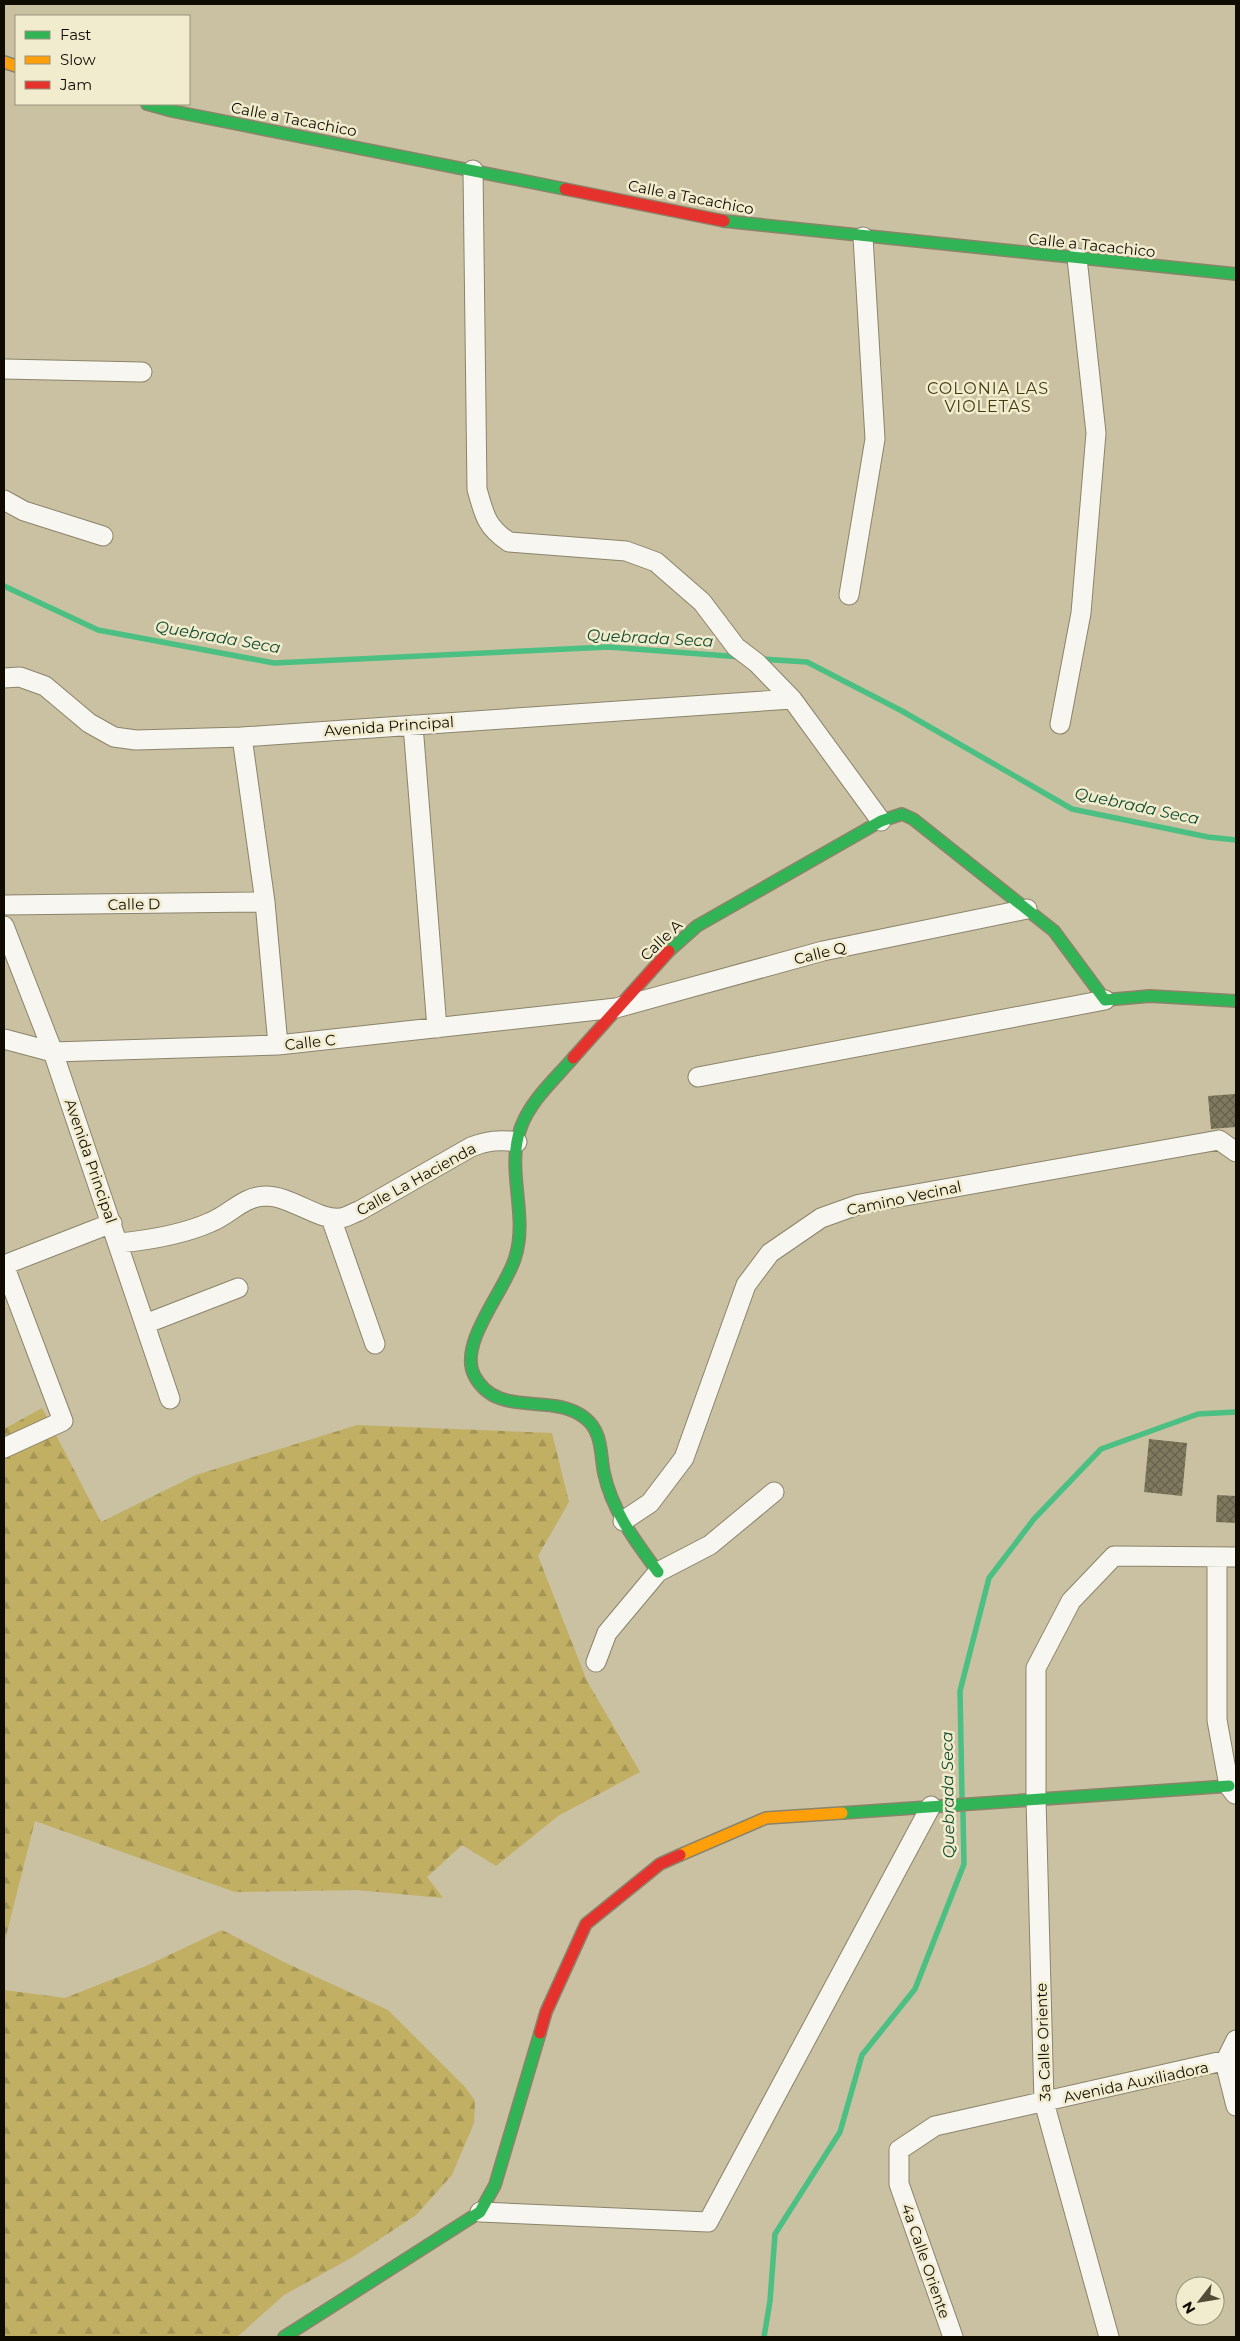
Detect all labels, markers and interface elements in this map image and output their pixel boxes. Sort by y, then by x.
legend [15,15,190,105]
text: Fast [60,25,91,44]
text: Slow [60,50,96,69]
text: Jam [59,75,92,94]
street label: Calle a Tacachico [229,97,359,141]
street label: Calle a Tacachico [626,175,756,219]
street label: Calle a Tacachico [1027,229,1157,261]
district label: COLONIA LAS VIOLETAS [927,379,1049,416]
water label: Quebrada Seca [154,617,282,657]
water label: Quebrada Seca [586,625,714,651]
street label: Avenida Principal [323,712,455,740]
water label: Quebrada Seca [1073,784,1201,829]
street label: Calle D [107,894,161,914]
street label: Calle A [636,915,686,965]
street label: Calle Q [792,937,848,969]
street label: Calle C [284,1030,337,1054]
street label: Avenida Principal [61,1096,121,1226]
street label: Calle La Hacienda [353,1138,479,1220]
street label: Camino Vecinal [845,1177,963,1219]
water label: Quebrada Seca [937,1731,959,1859]
street label: 3a Calle Oriente [1031,1983,1055,2101]
street label: Avenida Auxiliadora [1062,2057,1210,2107]
street label: 4a Calle Oriente [897,2201,955,2321]
north arrow [1175,2276,1225,2326]
text: N [1178,2298,1199,2317]

